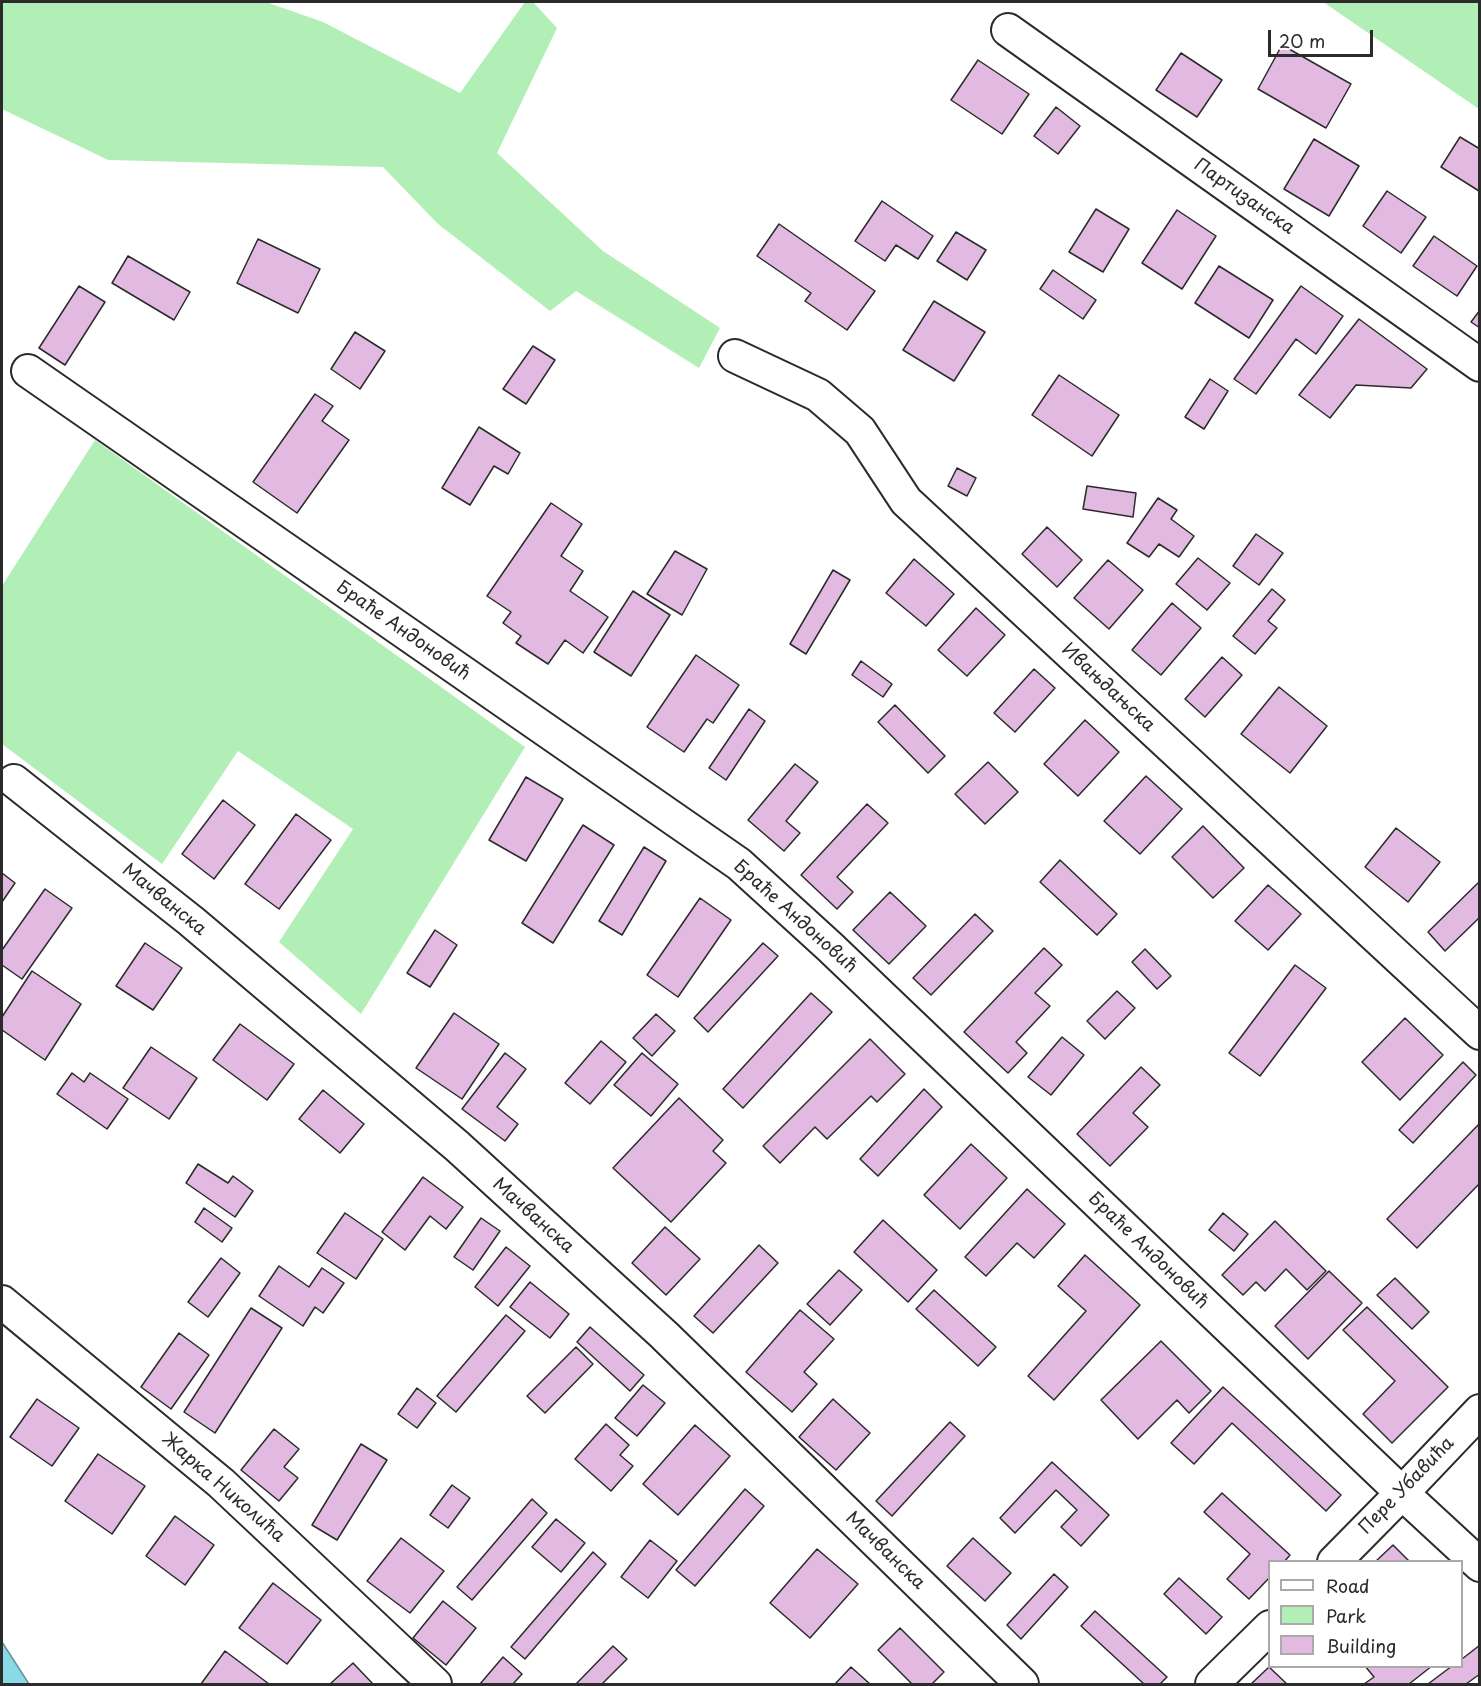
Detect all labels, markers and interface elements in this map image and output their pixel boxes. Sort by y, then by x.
scale bar [1271,18,1376,56]
text: 20 m [1279,27,1325,54]
street label: Партизанска [1190,154,1298,240]
street label: Браће Андоновић [332,577,474,685]
street label: Ивањдањска [1057,639,1159,737]
street label: Браће Андоновић [729,856,861,978]
street label: Мачванска [118,859,210,941]
street label: Мачванска [488,1174,578,1258]
street label: Браће Андоновић [1084,1188,1212,1314]
street label: Жарка Николића [157,1429,289,1547]
street label: Пере Убавића [1355,1433,1459,1539]
street label: Мачванска [841,1508,929,1594]
legend [1268,1560,1463,1668]
text: Road [1326,1572,1370,1599]
text: Park [1326,1602,1366,1629]
text: Building [1326,1632,1396,1659]

